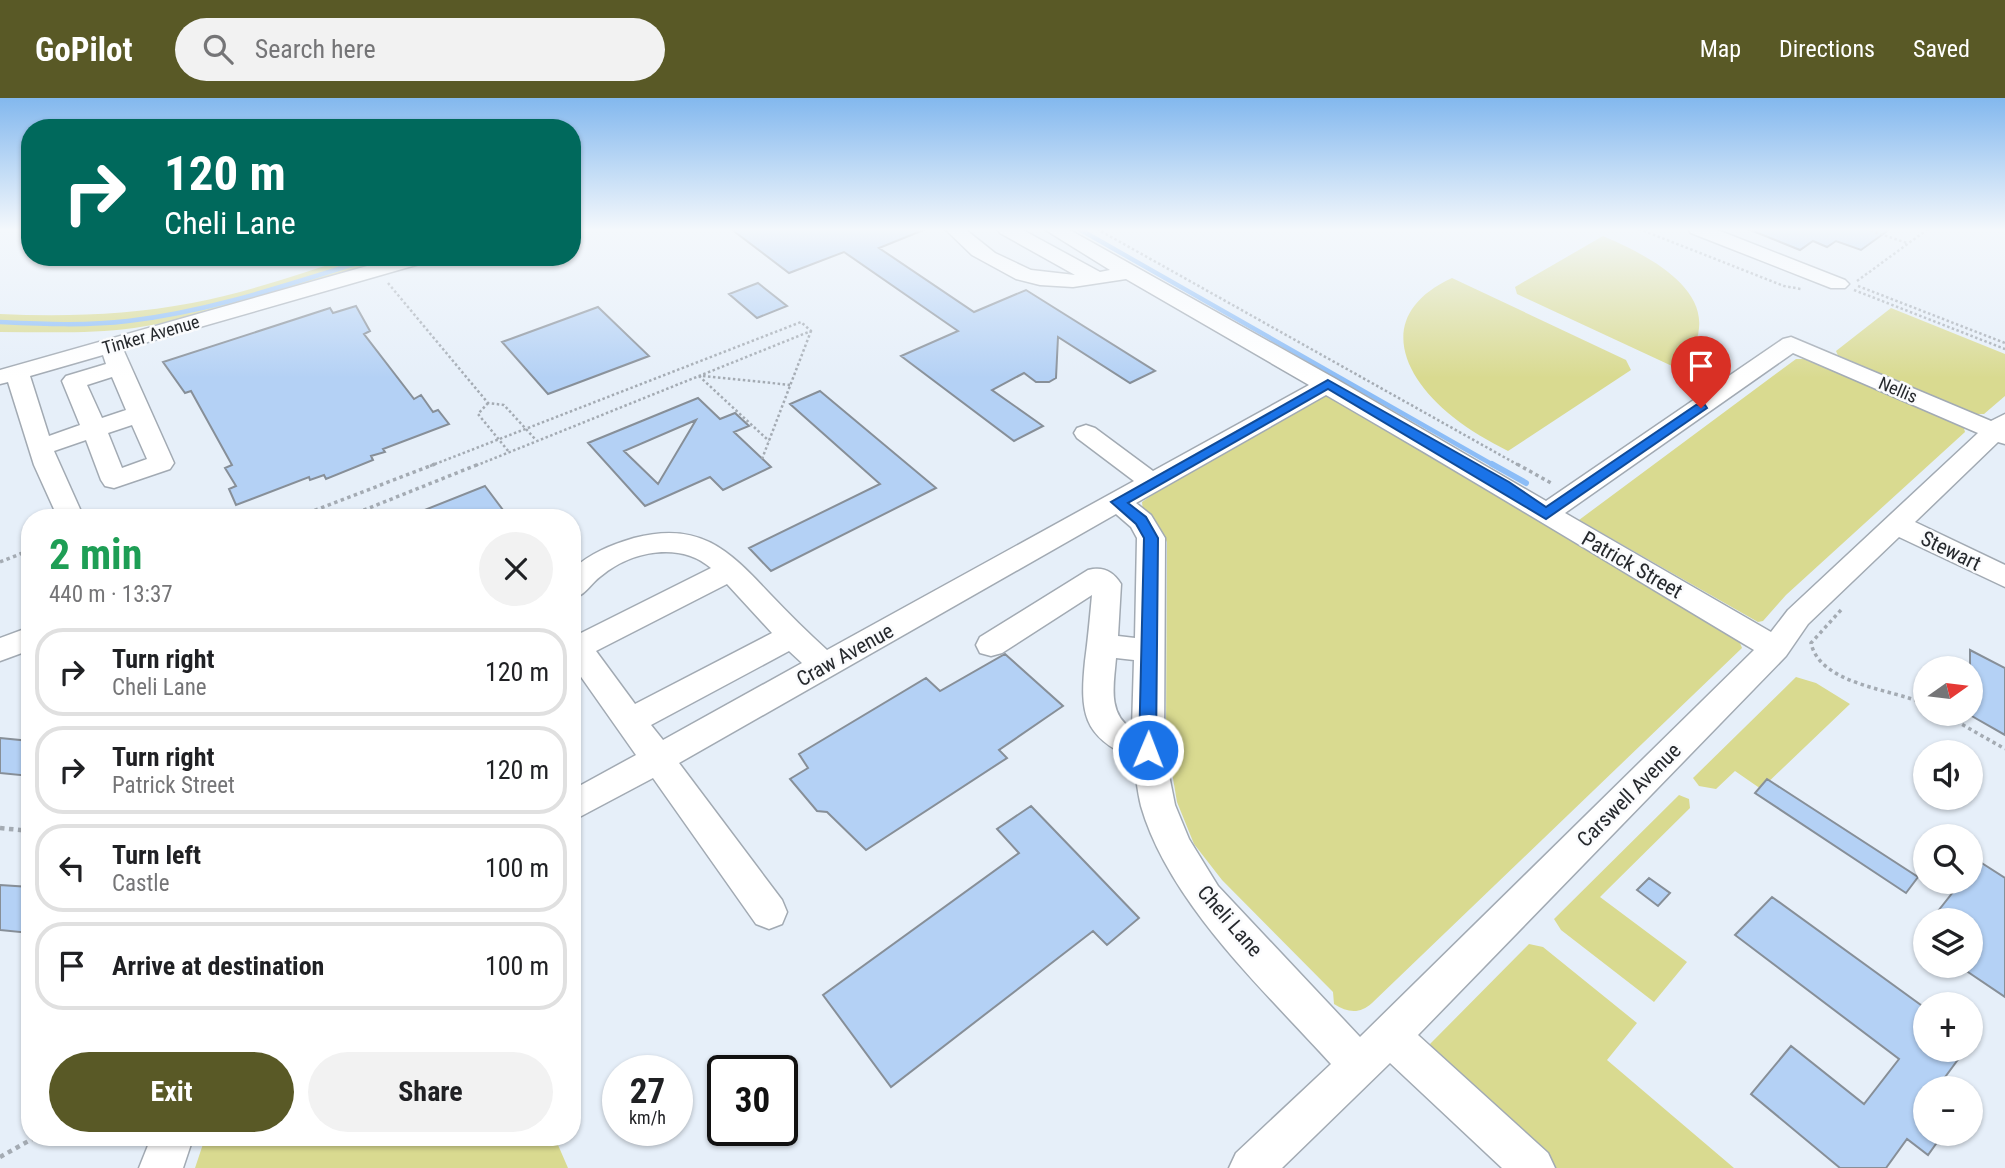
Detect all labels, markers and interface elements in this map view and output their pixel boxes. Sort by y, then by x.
search box [175,18,665,81]
text: GoPilot [35,30,133,69]
icon: search [199,30,237,68]
text: Search here [255,34,376,64]
text: Map [1700,35,1741,63]
text: Directions [1779,35,1875,63]
text: Saved [1913,35,1970,63]
text: 120 m [164,145,286,202]
icon: right [49,147,140,238]
text: Cheli Lane [164,204,296,242]
street label: Tinker Avenue [100,311,202,358]
pin [1671,336,1731,408]
icon: arrive [1682,347,1720,385]
street label: Nellis [1876,372,1921,407]
street label: Stewart [1917,526,1985,576]
street label: Patrick Street [1577,527,1687,603]
text: 2 min [49,530,142,579]
button: close [479,532,553,606]
text: 440 m · 13:37 [49,581,173,608]
street label: Craw Avenue [792,619,898,691]
text: Turn right [112,644,214,674]
icon: right [53,653,91,691]
north arrow [1913,656,1983,726]
map controls [1913,656,1983,1146]
text: 120 m [485,657,549,687]
text: Cheli Lane [112,674,207,701]
position arrow [1111,713,1185,787]
street label: Carswell Avenue [1572,738,1686,852]
button: sound [1913,740,1983,810]
text: Turn right [112,742,214,772]
icon: right [53,751,91,789]
text: 120 m [485,755,549,785]
text: Patrick Street [112,772,235,799]
button: search [1913,824,1983,894]
text: Turn left [112,840,201,870]
icon: left [53,849,91,887]
text: 100 m [485,853,549,883]
text: Castle [112,870,169,897]
street label: Cheli Lane [1193,881,1267,962]
button: layers [1913,908,1983,978]
icon: arrive [53,947,91,985]
text: Arrive at destination [112,951,324,981]
text: 100 m [485,951,549,981]
button: + [1913,992,1983,1062]
button: Exit [49,1052,294,1132]
button: Share [308,1052,553,1132]
speed limit sign: 30 [707,1055,798,1146]
text: 27 [630,1071,665,1112]
button: − [1913,1076,1983,1146]
text: km/h [629,1107,666,1128]

